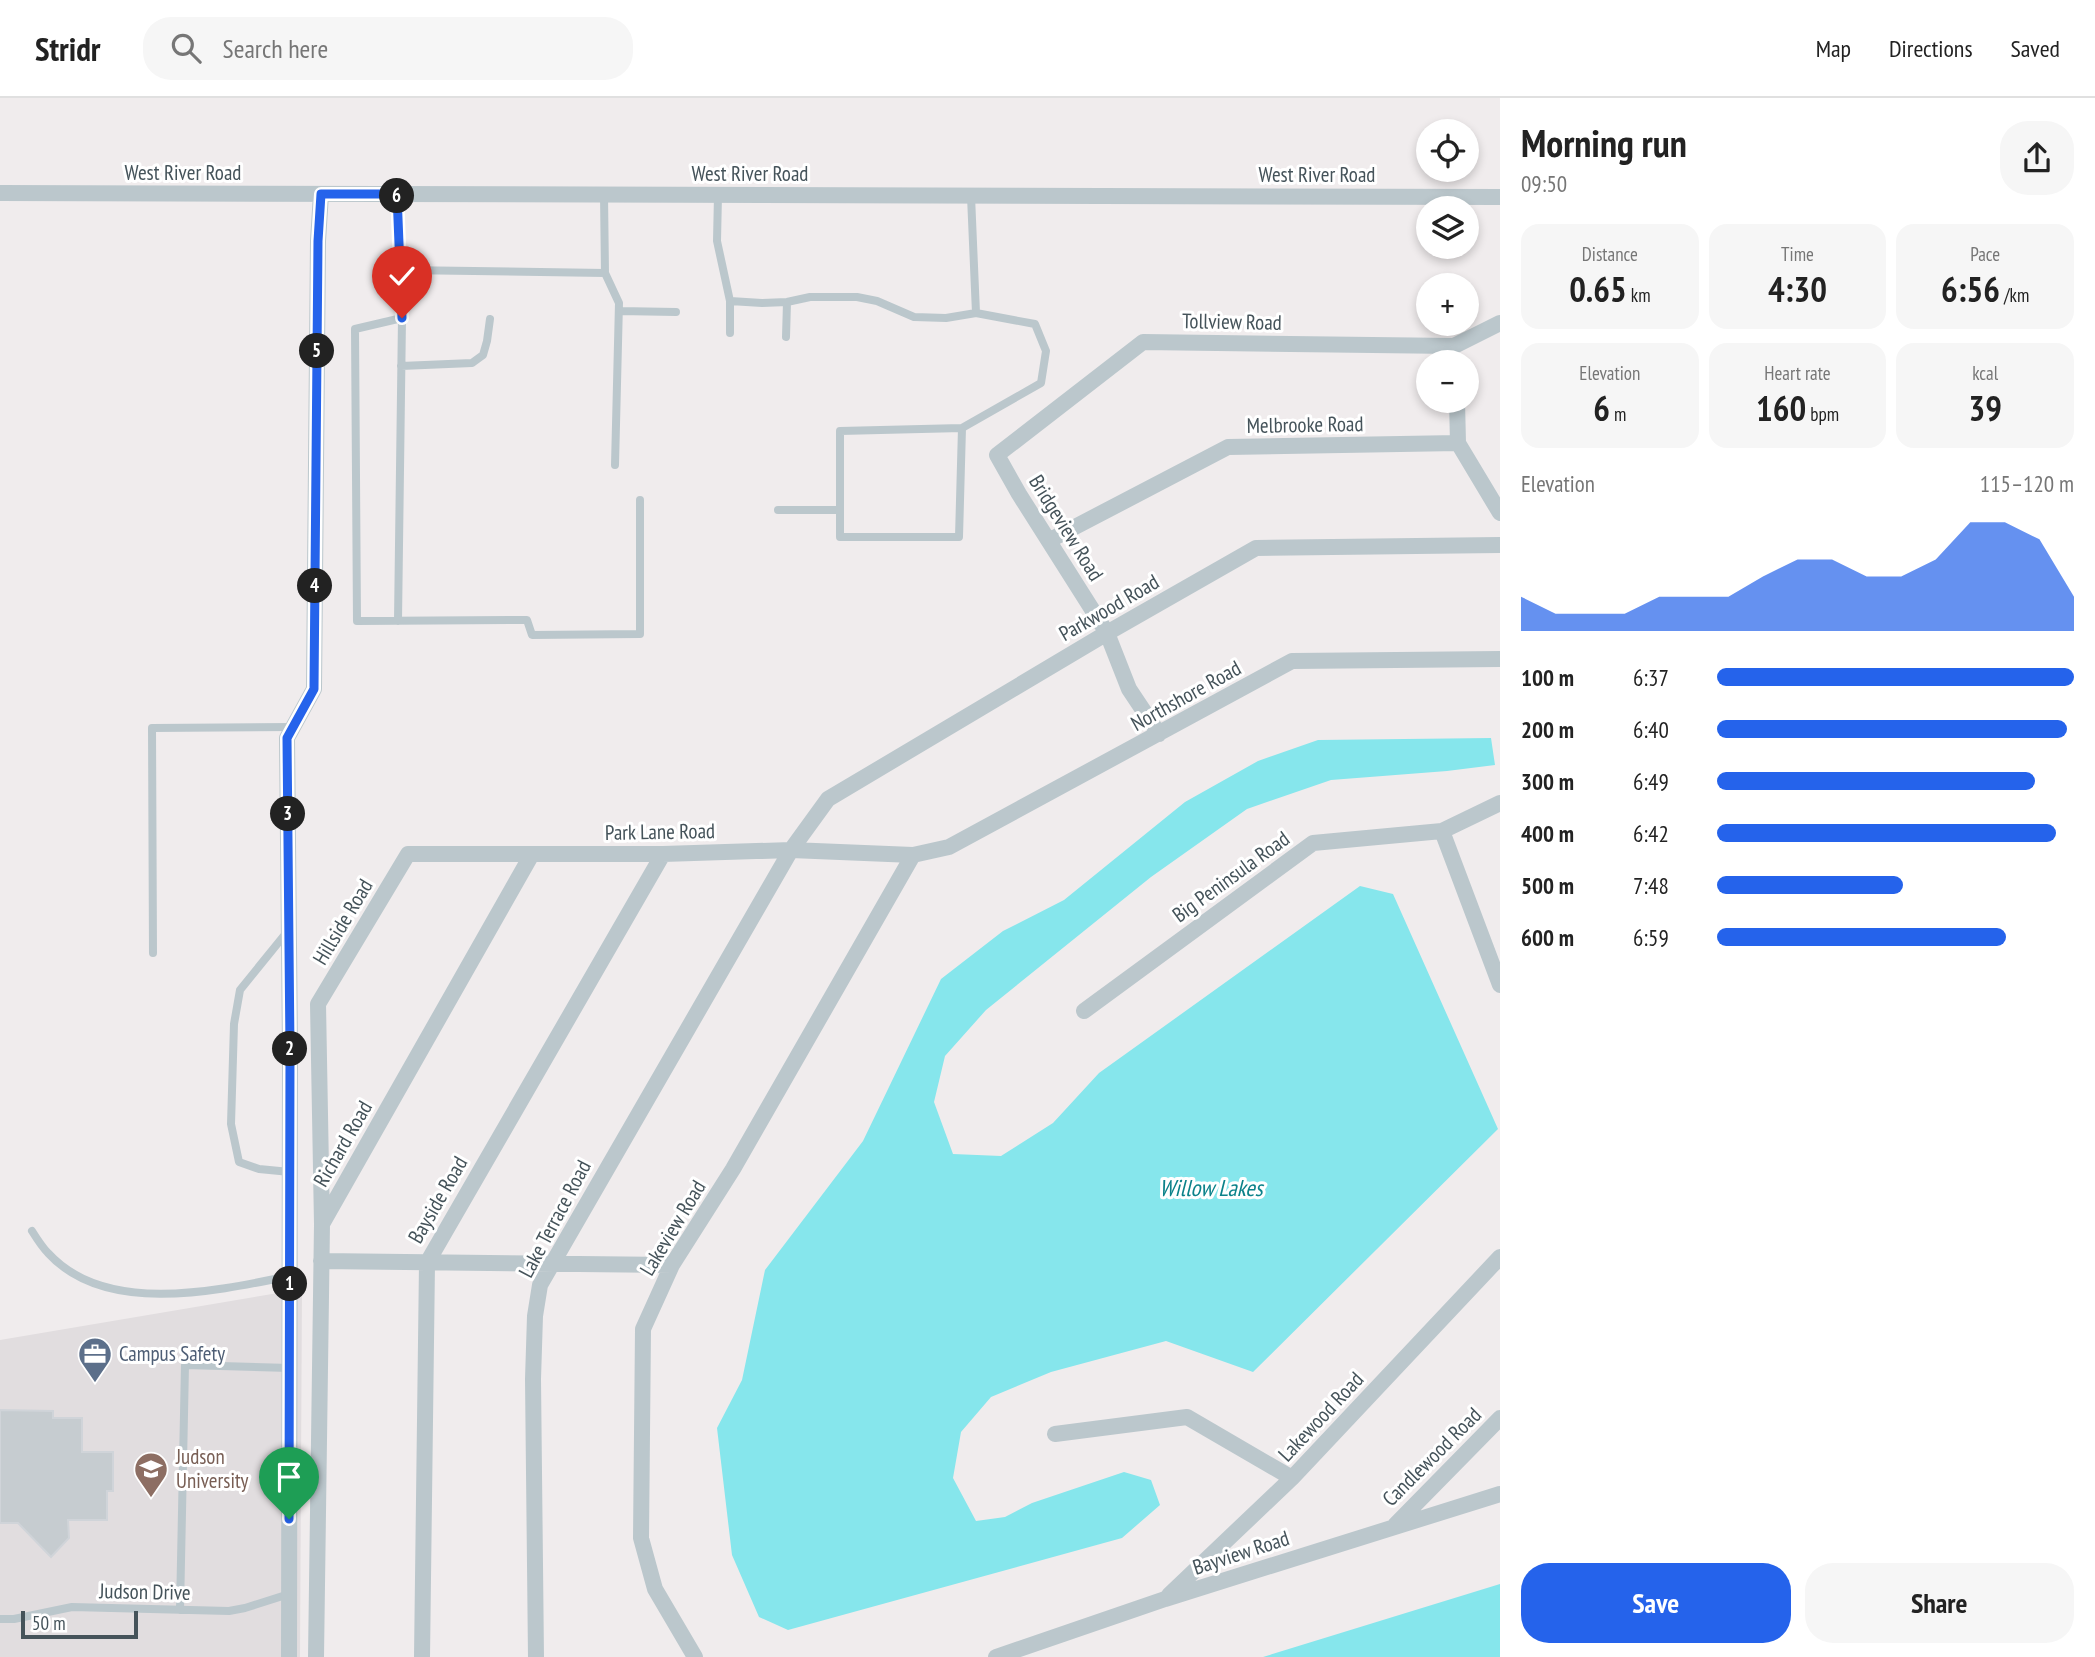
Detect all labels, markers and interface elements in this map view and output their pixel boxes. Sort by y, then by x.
search box [143,17,633,80]
text: Stridr [35,27,101,70]
icon: search [167,29,205,67]
text: Search here [223,32,328,65]
text: Map [1816,33,1851,64]
text: Directions [1889,33,1973,64]
text: Saved [2011,33,2060,64]
text: Morning run [1521,118,1687,167]
map controls [1416,119,1479,413]
button: locate [1416,119,1479,182]
button: share [2000,121,2074,195]
street label: West River Road [125,159,241,186]
street label: West River Road [692,160,808,187]
street label: West River Road [1259,161,1375,188]
text: 09:50 [1521,169,1567,198]
pin: 6 [380,178,414,214]
text: 6 [392,183,401,207]
button: layers [1416,196,1479,259]
text: Distance [1582,242,1638,266]
text: Time [1781,242,1814,266]
text: Pace [1970,242,2000,266]
pin [372,246,432,318]
icon: check [383,257,421,295]
text: 0.65 [1569,266,1627,312]
text: 4:30 [1768,266,1827,312]
text: 6:56 [1941,266,2000,312]
button: + [1416,273,1479,336]
text: km [1627,283,1651,307]
text: /km [2000,283,2029,307]
street label: Tollview Road [1182,307,1282,336]
pin: 5 [300,334,334,368]
text: 5 [312,338,321,362]
button: − [1416,350,1479,413]
text: Elevation [1579,361,1640,385]
text: Heart rate [1764,361,1831,385]
text: kcal [1972,361,1998,385]
text: 6 [1593,385,1610,431]
text: 160 [1756,385,1806,431]
text: 39 [1968,385,2002,431]
text: m [1610,402,1626,426]
text: bpm [1806,402,1839,426]
street label: Melbrooke Road [1246,410,1364,439]
text: Elevation [1521,469,1595,498]
text: 115–120 m [1980,469,2074,498]
street label: Bridgeview Road [1023,470,1110,586]
pin: 4 [298,568,332,603]
street label: Parkwood Road [1054,568,1164,647]
text: 4 [310,573,319,597]
street label: Northshore Road [1126,654,1246,737]
text: 100 m [1521,663,1574,692]
text: 6:37 [1633,663,1669,692]
text: 200 m [1521,715,1574,744]
text: 6:40 [1633,715,1669,744]
text: 300 m [1521,767,1574,796]
text: 6:49 [1633,767,1669,796]
pin: 3 [270,796,306,832]
text: 3 [283,801,292,825]
street label: Park Lane Road [605,817,715,846]
text: 400 m [1521,819,1574,848]
text: 6:42 [1633,819,1669,848]
street label: Big Peninsula Road [1167,825,1295,928]
text: 500 m [1521,871,1574,900]
text: 7:48 [1633,871,1669,900]
street label: Hillside Road [306,874,379,970]
text: 600 m [1521,923,1574,952]
text: 6:59 [1633,923,1669,952]
pin: 2 [272,1032,308,1066]
text: 2 [285,1036,294,1060]
street label: Richard Road [307,1096,378,1192]
street label: Bayside Road [402,1151,473,1248]
street label: Lake Terrace Road [512,1155,597,1282]
water label: Willow Lakes [1159,1173,1265,1202]
street label: Lakeview Road [634,1175,712,1280]
pin: 1 [272,1266,308,1302]
text: 1 [285,1271,294,1295]
office icon: Campus Safety [76,1335,114,1384]
place label: Campus Safety [119,1340,225,1367]
street label: Lakewood Road [1272,1366,1369,1467]
street label: Candlewood Road [1376,1401,1487,1512]
place label: Judson University [175,1443,249,1494]
pin [259,1447,319,1519]
school or university icon: Judson University [132,1450,170,1499]
icon: arrive [270,1458,308,1496]
street label: Bayview Road [1189,1524,1293,1581]
button: Save [1521,1563,1791,1643]
button: Share [1805,1563,2074,1643]
street label: Judson Drive [98,1577,191,1606]
scale bar [21,1608,138,1640]
text: 50 m [32,1611,66,1635]

